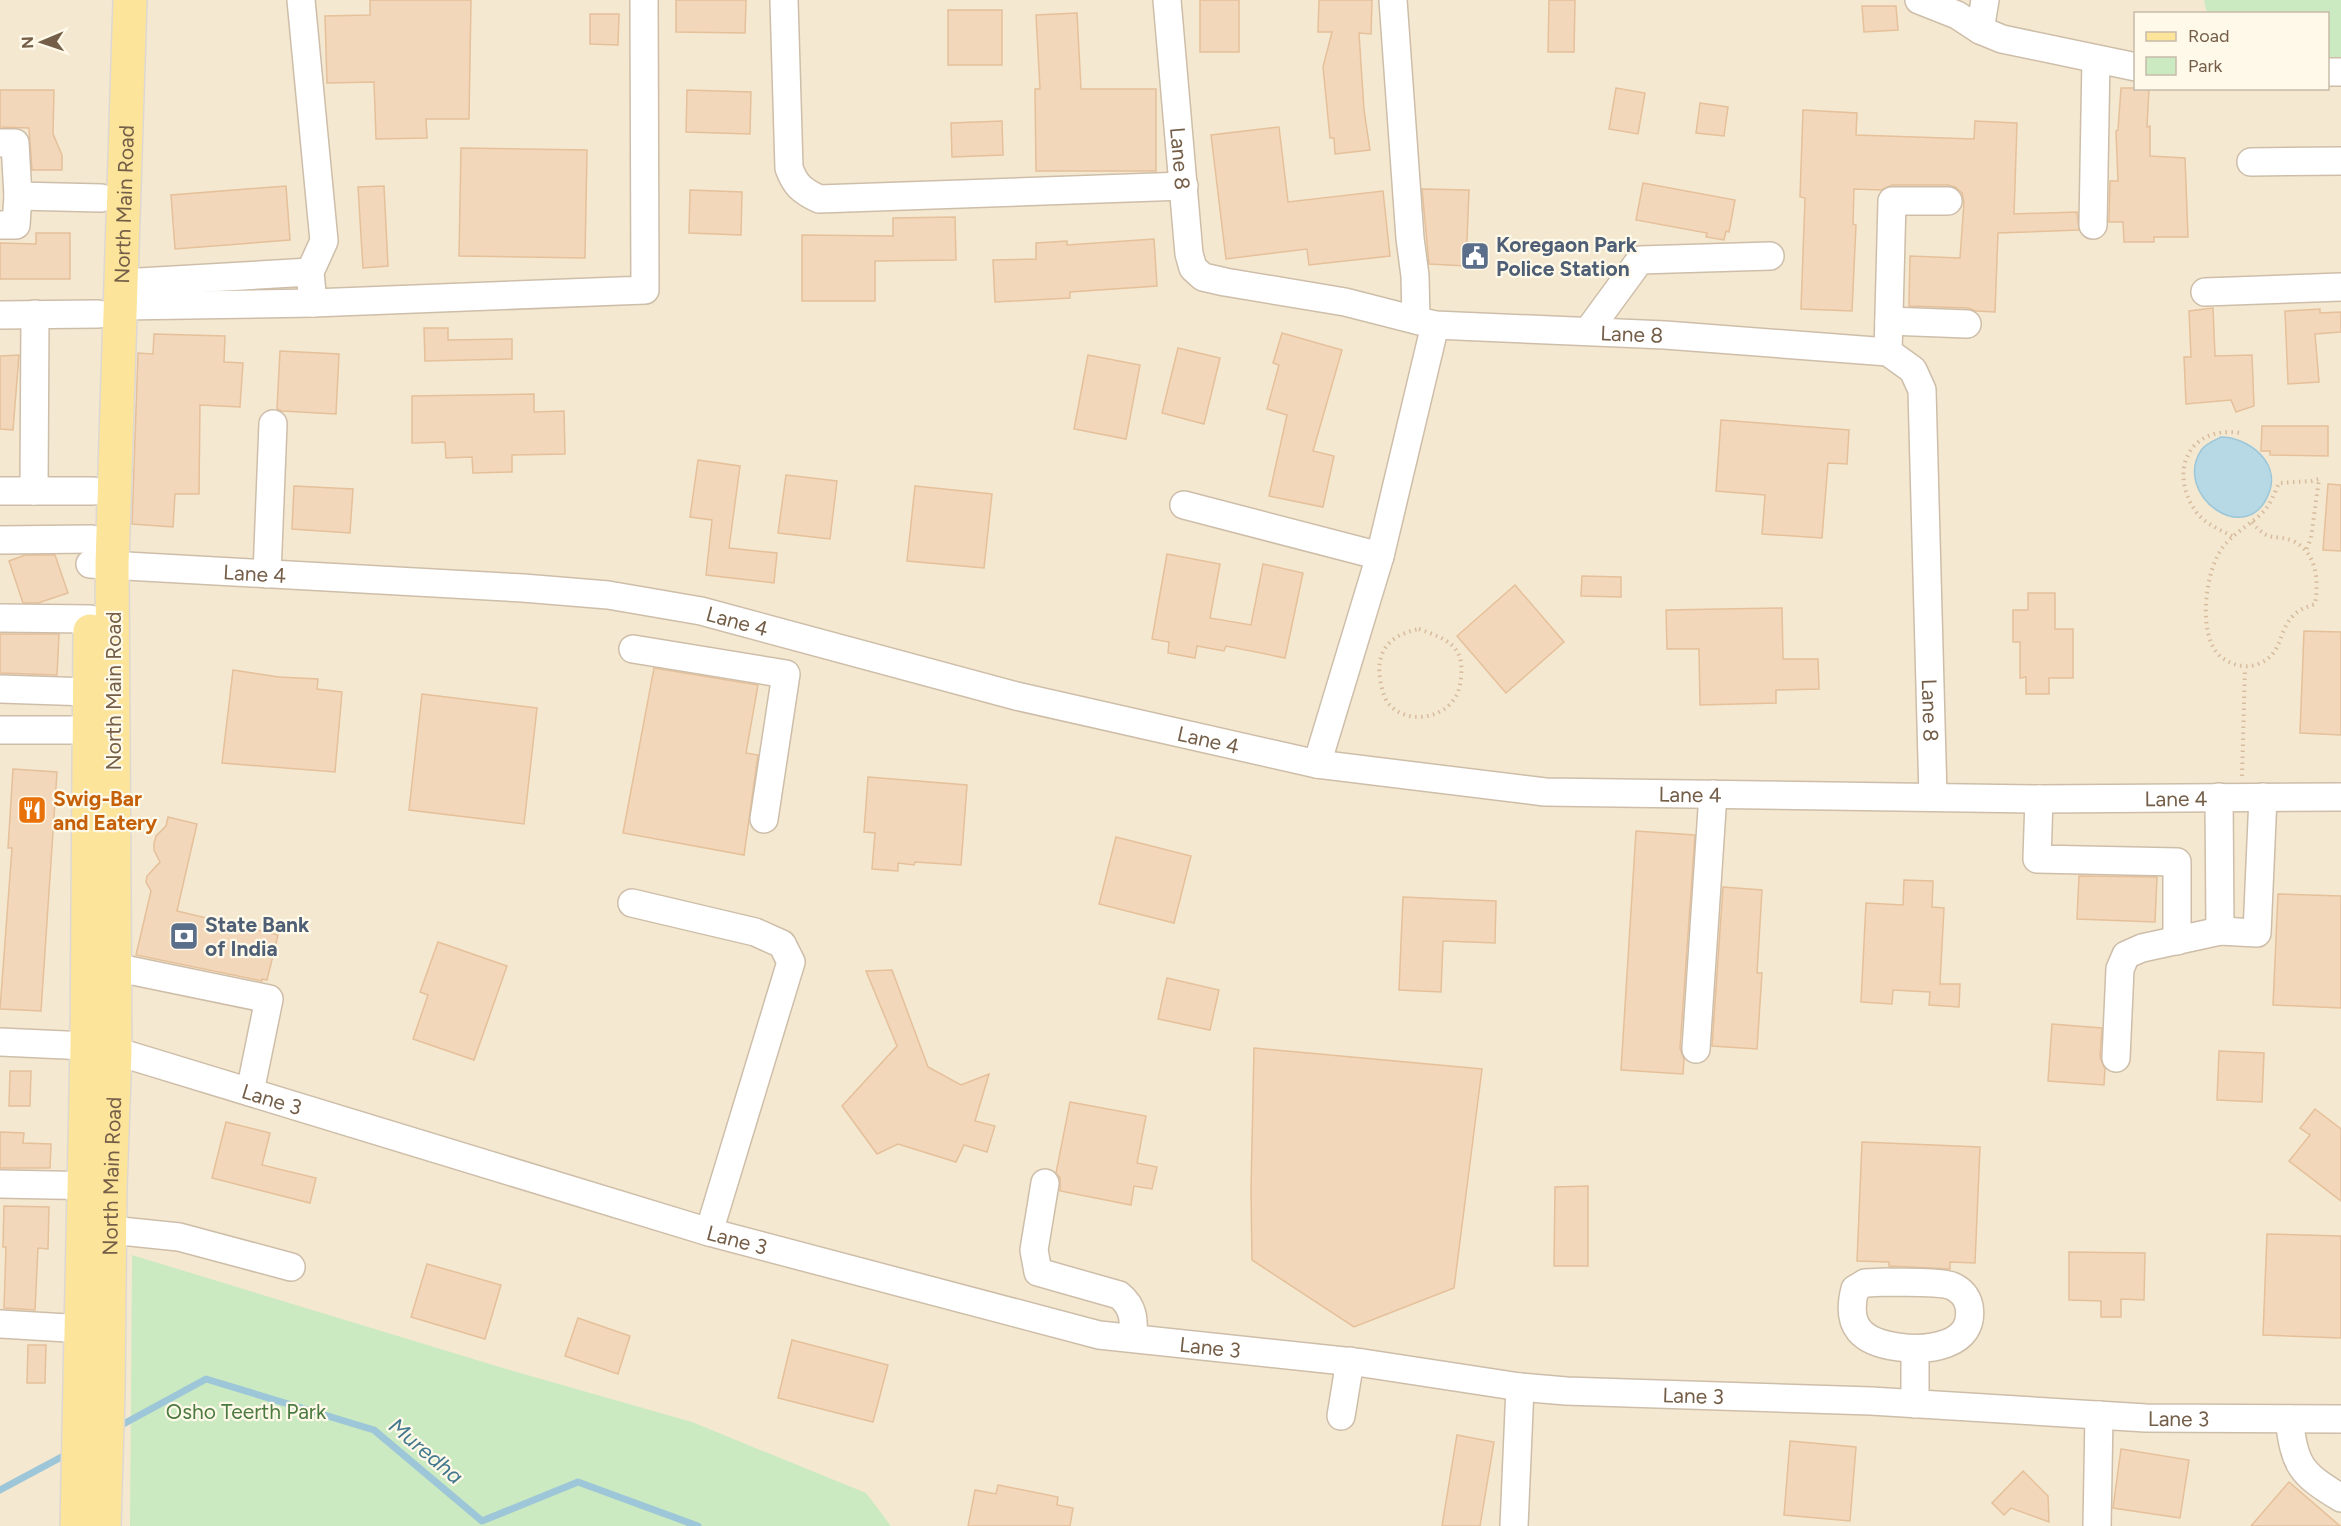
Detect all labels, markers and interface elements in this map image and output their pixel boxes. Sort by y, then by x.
north arrow [12,12,72,72]
legend [2134,12,2329,90]
text: Road [2188,25,2229,47]
text: N [18,36,37,49]
text: Park [2188,55,2223,77]
street label: North Main Road [108,124,139,284]
street label: Lane 8 [1166,126,1196,191]
place label: Koregaon Park Police Station [1496,232,1638,281]
public building icon: Koregaon Park Police Station [1459,240,1491,272]
street label: Lane 8 [1600,320,1664,347]
street label: Lane 4 [223,559,287,587]
street label: Lane 4 [704,601,771,641]
street label: North Main Road [101,612,126,770]
street label: Lane 8 [1917,678,1944,742]
street label: Lane 4 [1175,720,1242,759]
street label: Lane 4 [1658,781,1722,807]
street label: Lane 4 [2144,785,2208,811]
place label: Swig-Bar and Eatery [53,786,158,835]
restaurant icon: Swig-Bar and Eatery [16,794,48,826]
place label: State Bank of India [205,912,310,961]
bank icon: State Bank of India [168,920,200,952]
street label: Lane 3 [239,1078,305,1120]
street label: North Main Road [97,1096,126,1256]
street label: Lane 3 [704,1219,770,1259]
street label: Lane 3 [1178,1331,1242,1362]
street label: Lane 3 [1662,1382,1724,1409]
park label: Osho Teerth Park [166,1399,327,1424]
street label: Lane 3 [2148,1406,2209,1431]
water label: Muredha [383,1412,469,1490]

